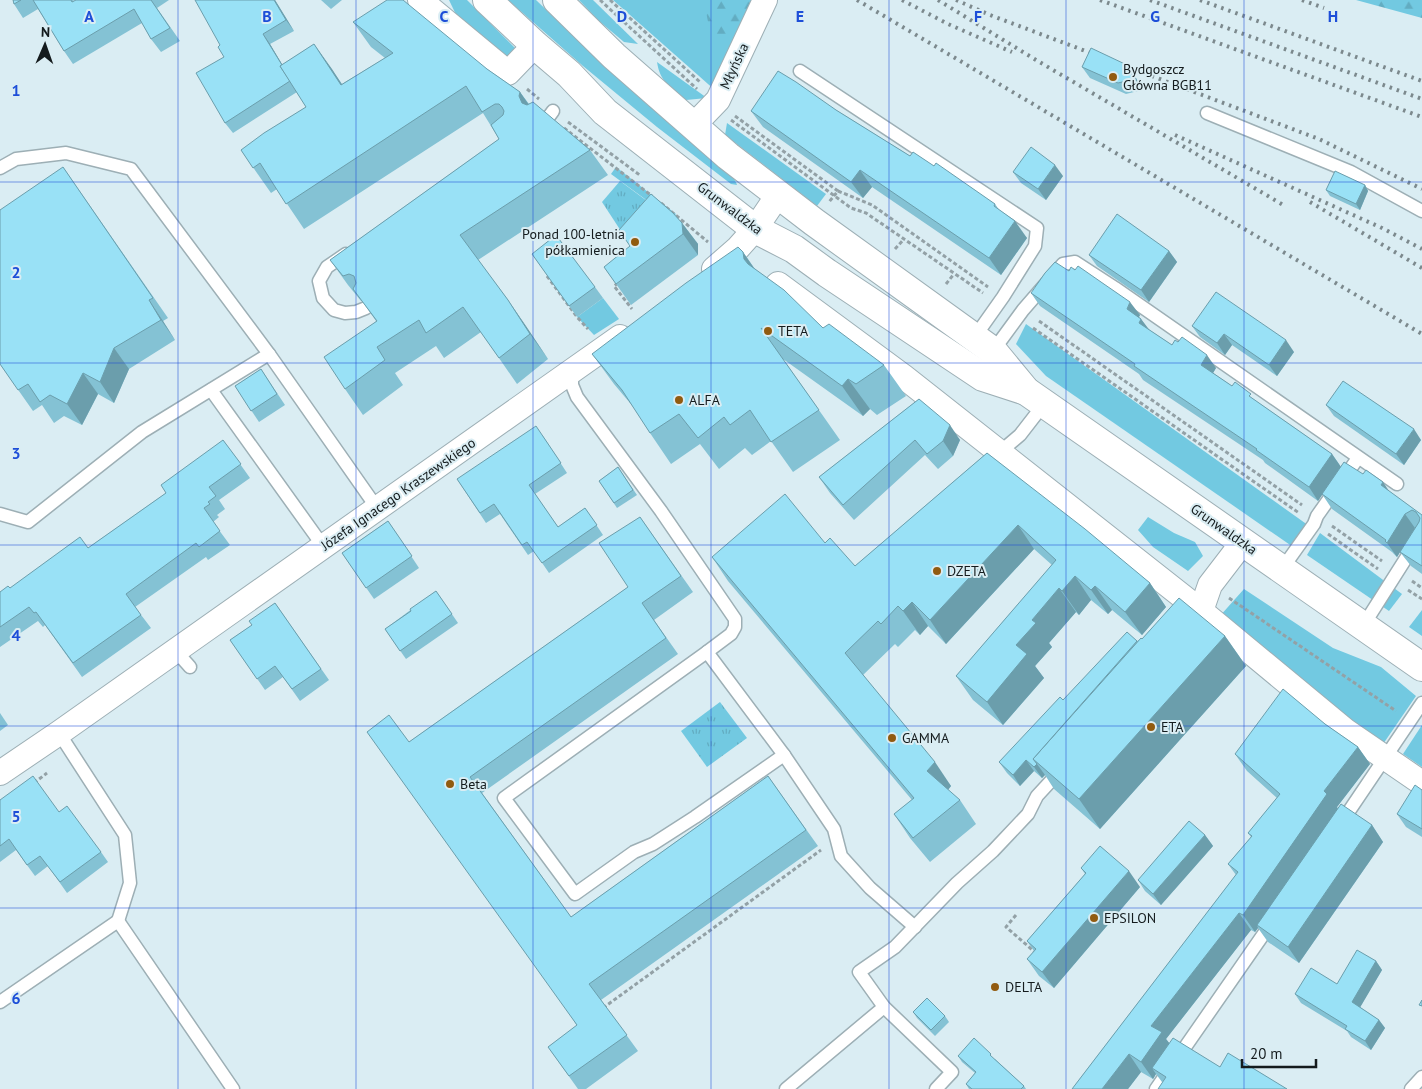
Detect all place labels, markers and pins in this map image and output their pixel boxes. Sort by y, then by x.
place label: Bydgoszcz Główna BGB11 [1123,60,1212,94]
marker: Bydgoszcz Główna BGB11 [1107,71,1119,83]
place label: Ponad 100-letnia półkamienica [522,225,625,259]
marker: Ponad 100-letnia półkamienica [629,236,641,248]
place label: TETA [778,322,809,340]
marker: TETA [762,325,774,337]
place label: ALFA [689,391,721,409]
marker: ALFA [673,394,685,406]
place label: DZETA [947,562,987,580]
marker: DZETA [931,565,943,577]
place label: ETA [1161,718,1184,736]
marker: ETA [1145,721,1157,733]
place label: GAMMA [902,729,950,747]
marker: GAMMA [886,732,898,744]
place label: Beta [460,775,487,793]
marker: Beta [444,778,456,790]
place label: EPSILON [1104,909,1156,927]
marker: EPSILON [1088,912,1100,924]
place label: DELTA [1005,978,1043,996]
marker: DELTA [989,981,1001,993]

